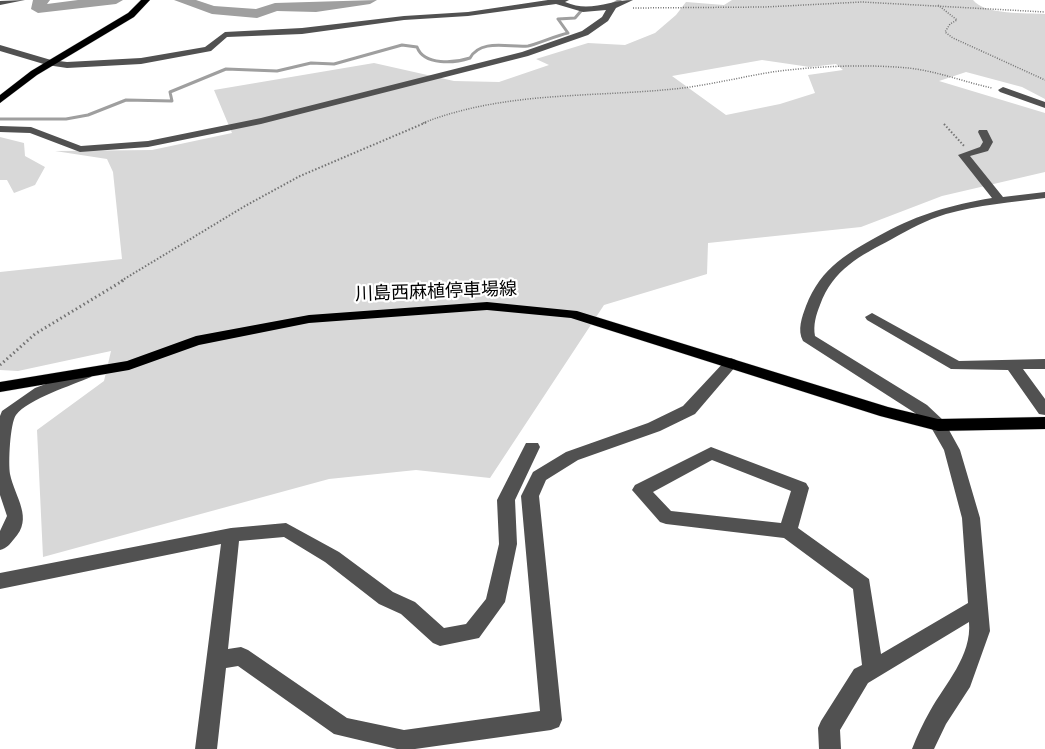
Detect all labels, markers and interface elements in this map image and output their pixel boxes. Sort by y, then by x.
street label: 川島西麻植停車場線 [355,278,517,306]

